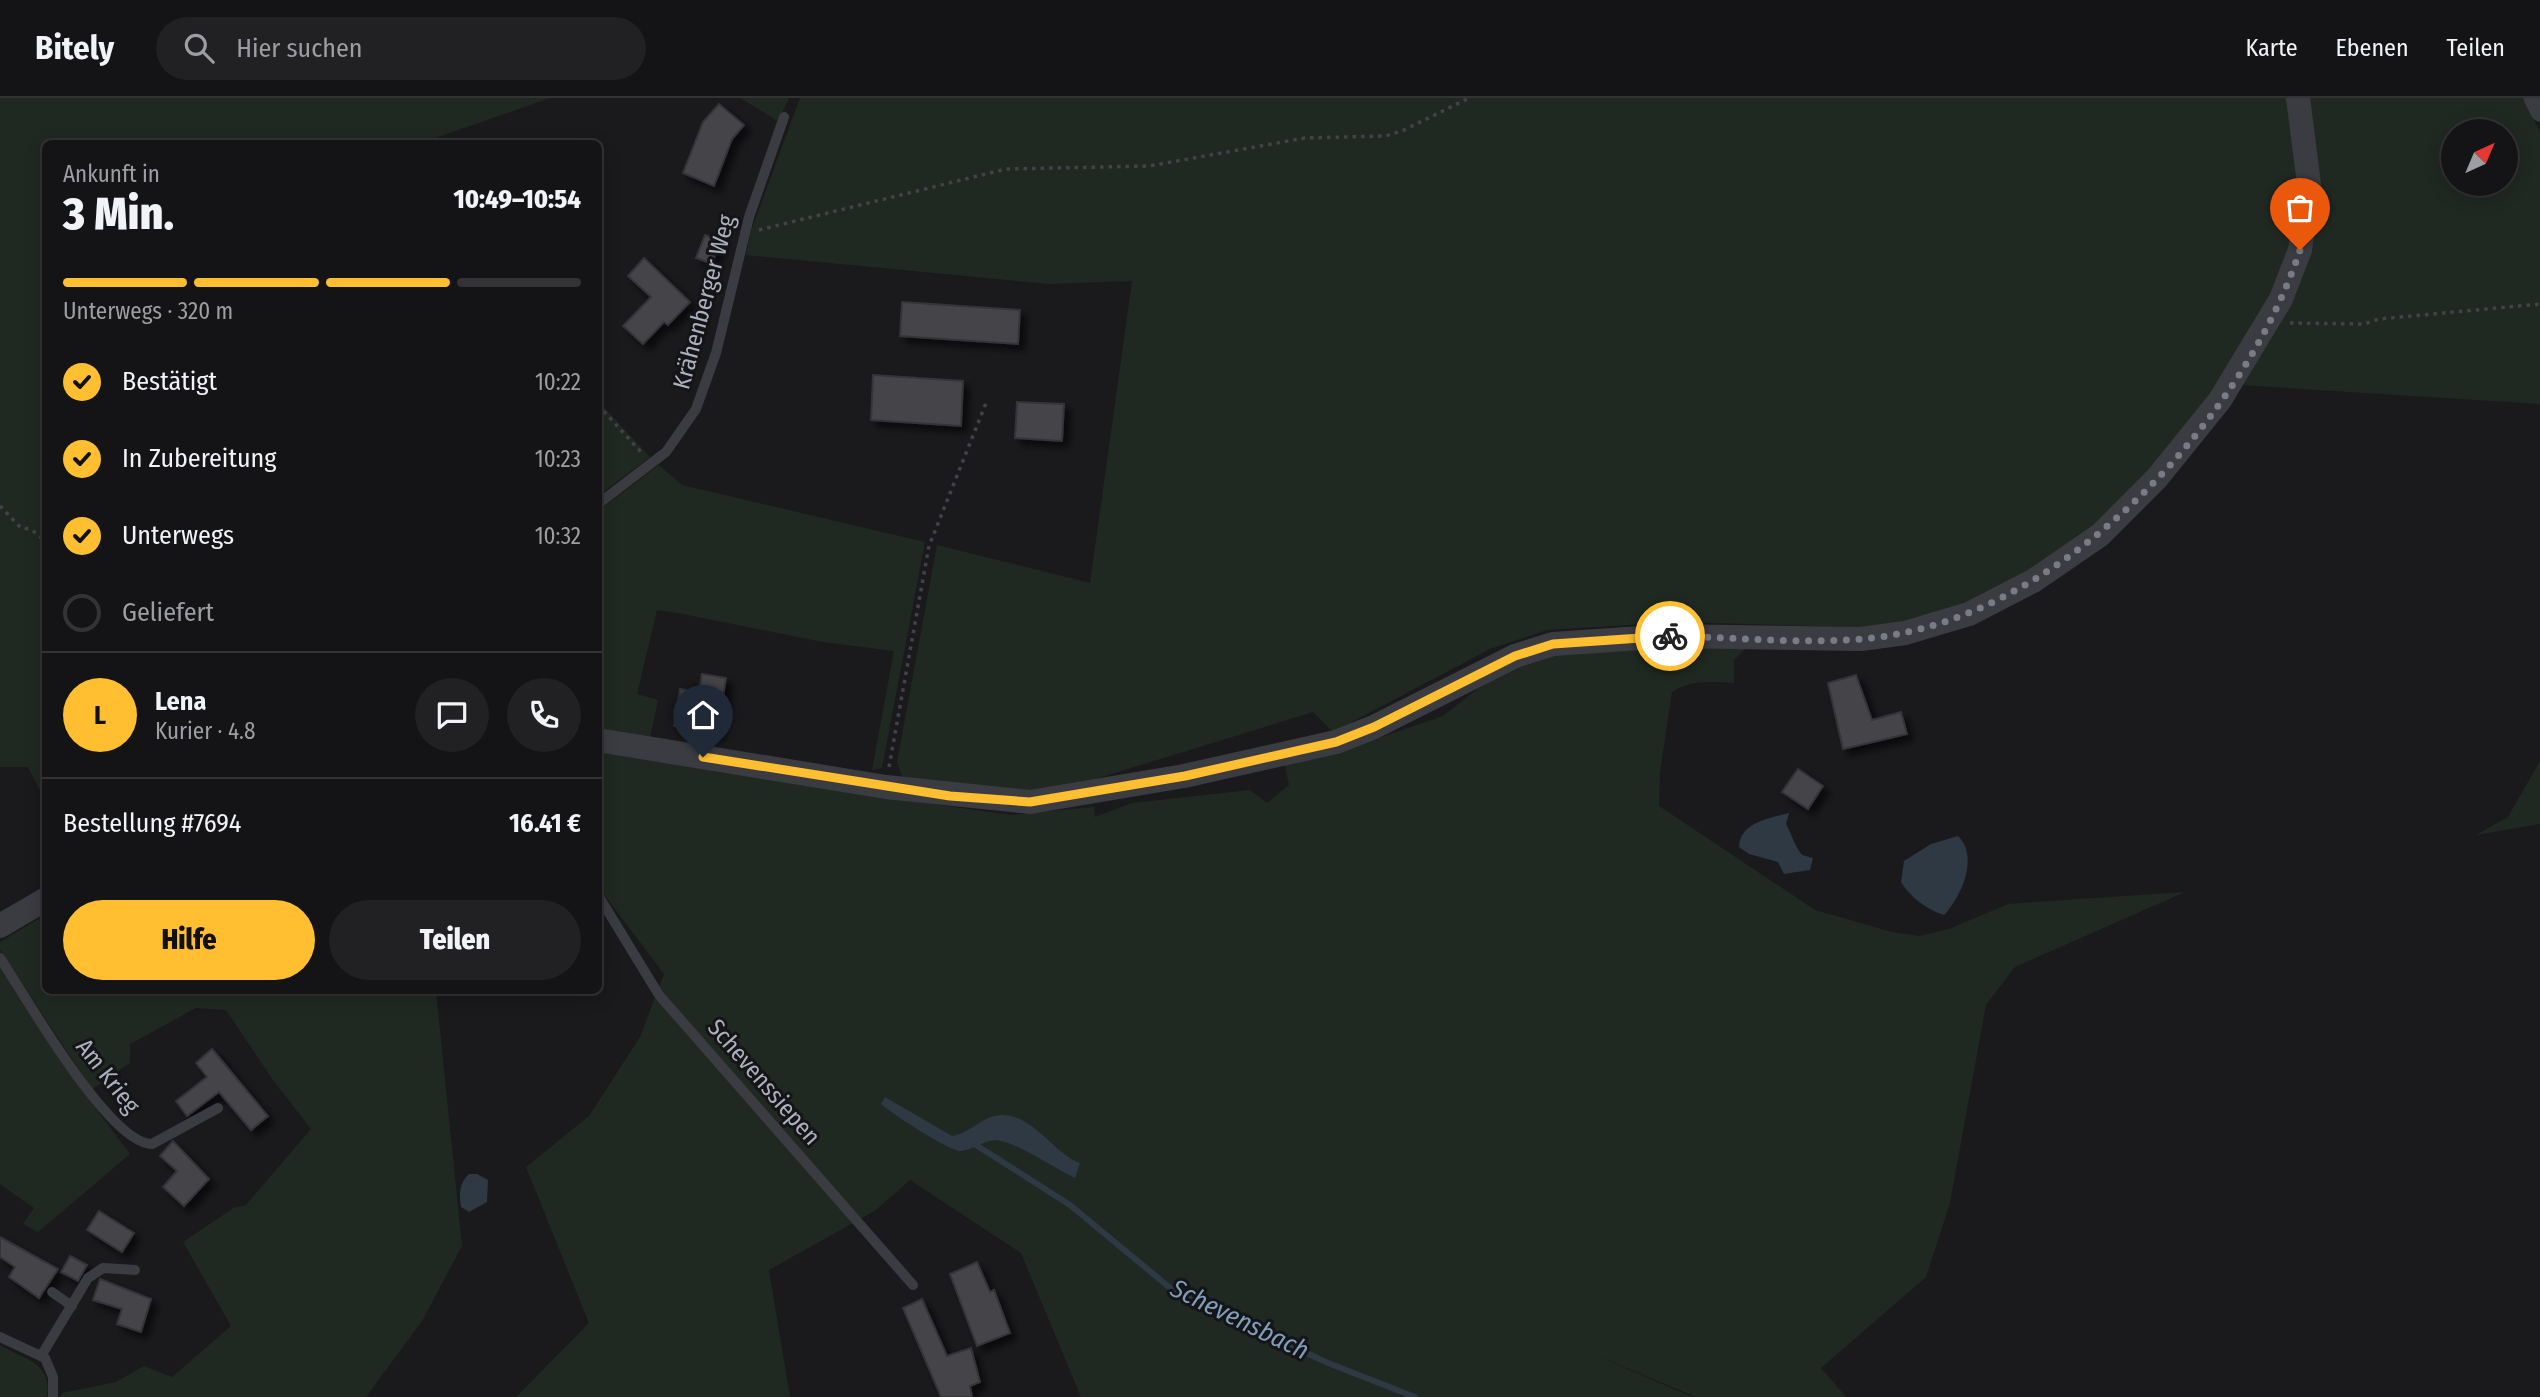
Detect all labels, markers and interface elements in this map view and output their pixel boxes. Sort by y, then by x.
search box [156,17,646,80]
text: Bitely [35,28,114,68]
icon: search [180,29,218,67]
text: Hier suchen [236,33,363,64]
text: Karte [2246,34,2298,62]
text: Ebenen [2336,34,2409,62]
text: Teilen [2447,34,2505,62]
north arrow [2441,119,2518,196]
map controls [2441,119,2518,196]
text: Ankunft in [63,160,160,188]
pin [2270,178,2330,250]
text: 10:49–10:54 [453,184,581,215]
text: 3 Min. [63,186,174,241]
icon: bag [2281,189,2319,227]
street label: Krähenberger Weg [667,211,741,392]
text: Unterwegs · 320 m [63,297,233,325]
icon: check [63,363,101,401]
text: Bestätigt [122,366,217,397]
text: 10:22 [535,368,581,396]
icon: check [63,440,101,478]
text: In Zubereitung [122,443,276,474]
text: 10:23 [535,445,581,473]
icon: check [63,517,101,555]
text: Unterwegs [122,520,234,551]
text: 10:32 [535,522,581,550]
text: Geliefert [122,597,214,628]
courier [1635,601,1705,671]
icon: bike [1651,617,1689,655]
button: chat [415,678,489,752]
button: phone [507,678,581,752]
pin [673,685,733,757]
text: Lena [155,686,206,717]
icon: home [684,696,722,734]
text: L [94,700,106,731]
text: Kurier · 4.8 [155,717,255,745]
text: Bestellung #7694 [63,808,241,839]
text: 16.41 € [509,808,581,839]
button: Hilfe [63,900,315,980]
button: Teilen [329,900,581,980]
street label: Schevenssiepen [702,1014,826,1150]
street label: Am Krieg [70,1033,146,1119]
water label: Schevensbach [1165,1272,1314,1366]

